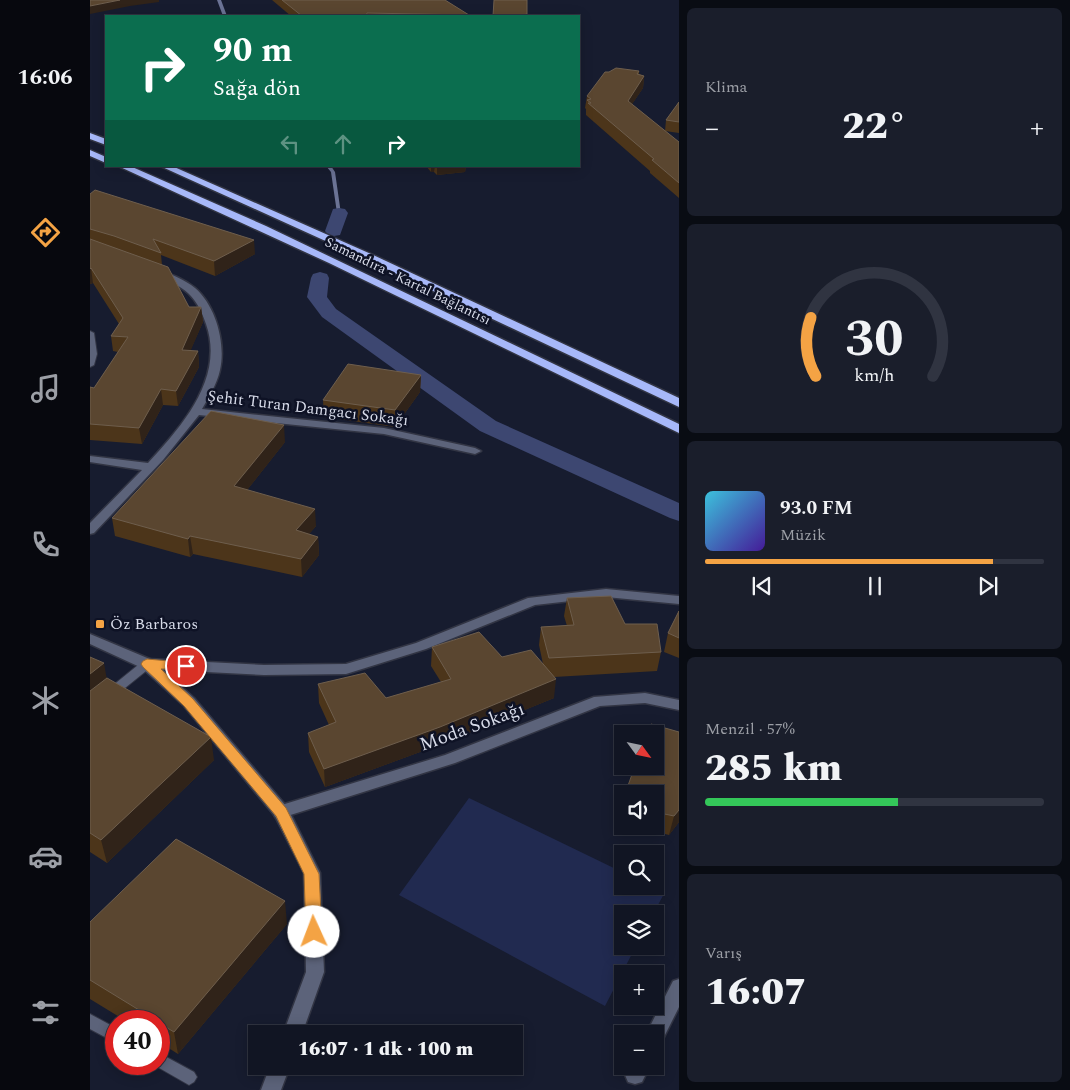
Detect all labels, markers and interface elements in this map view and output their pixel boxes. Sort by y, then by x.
text: 90 m [213,24,293,77]
icon: right [130,35,195,100]
text: 16:06 [17,61,73,94]
text: Sağa dön [213,72,301,105]
text: Klima [705,75,747,99]
text: 22° [842,98,907,156]
text: − [705,107,719,150]
text: + [1030,107,1044,150]
icon: left [276,130,304,158]
icon: ahead [329,130,357,158]
icon: right [382,130,410,158]
icon: directions [28,215,63,250]
street label: Samandıra - Kartal Bağlantısı [321,232,495,330]
text: 30 [845,300,904,379]
text: km/h [854,362,895,389]
icon: music [28,371,63,406]
street label: Şehit Turan Damgacı Sokağı [206,384,410,432]
text: 93.0 FM [780,494,853,523]
text: Müzik [780,523,826,547]
icon: phone [28,527,63,562]
icon: previous [748,572,776,600]
icon: pause [861,572,889,600]
icon: next [974,572,1002,600]
place label: Öz Barbaros [110,612,198,636]
marker: Öz Barbaros [94,618,106,630]
pin [165,645,207,687]
icon: arrive [172,652,200,680]
icon: climate [28,683,63,718]
street label: Moda Sokağı [415,695,529,759]
text: Menzil · 57% [705,717,795,741]
north arrow [614,725,664,775]
map controls [614,725,664,1075]
text: 285 km [705,740,842,798]
button: sound [614,785,664,835]
icon: car [28,839,63,874]
button: search [614,845,664,895]
position arrow [287,905,339,957]
button: layers [614,905,664,955]
text: Varış [705,941,742,965]
text: 16:07 [705,964,807,1022]
button: + [614,965,664,1015]
icon: filters [28,995,63,1030]
speed limit sign: 40 [105,1010,170,1075]
button: − [614,1025,664,1075]
text: 16:07 · 1 dk · 100 m [298,1035,473,1064]

